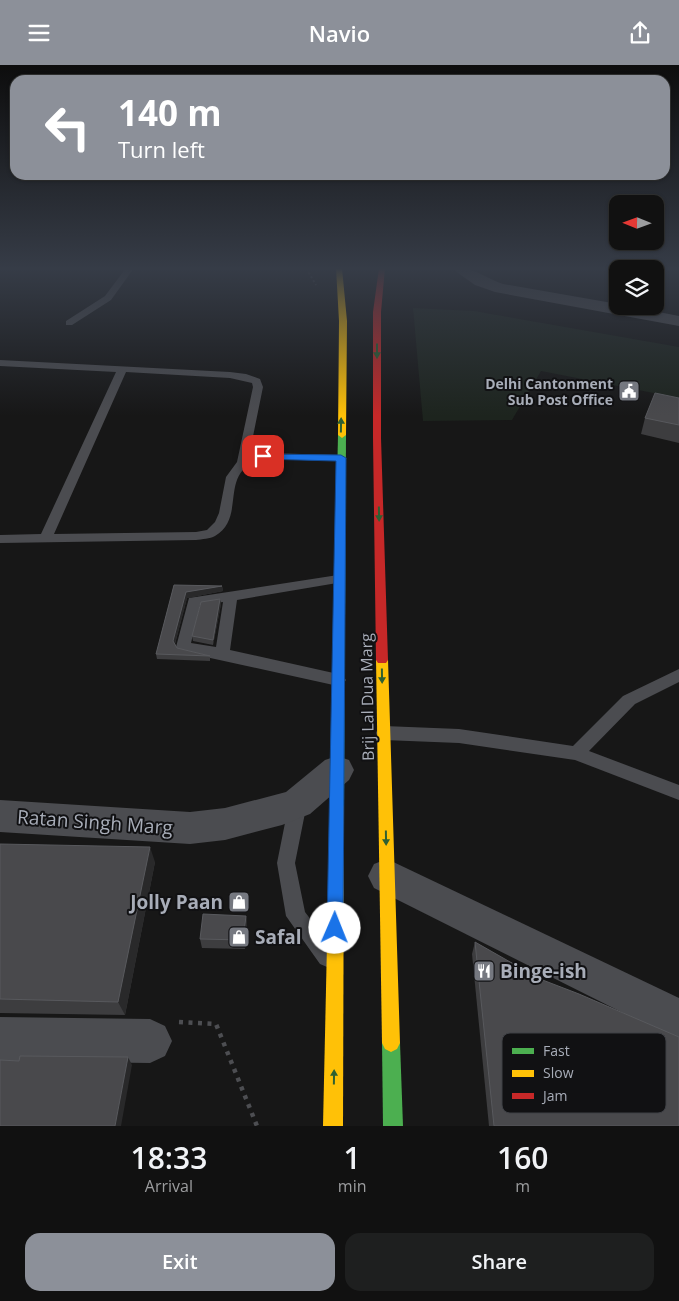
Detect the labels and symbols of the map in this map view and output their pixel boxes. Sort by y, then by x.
north arrow [609,195,664,250]
one-way arrow [373,343,381,359]
place label: Delhi Cantonment Sub Post Office [485,374,613,409]
public building icon: Delhi Cantonment Sub Post Office [617,379,641,403]
one-way arrow [338,417,346,433]
pin [242,435,284,477]
one-way arrow [375,506,383,522]
street label: Brij Lal Dua Marg [355,633,379,761]
one-way arrow [378,668,386,684]
street label: Ratan Singh Marg [16,804,174,840]
one-way arrow [382,831,390,847]
place label: Jolly Paan [128,889,223,915]
shop icon: Jolly Paan [227,890,251,914]
position arrow [308,901,360,953]
place label: Safal [255,924,302,950]
shop icon: Safal [227,925,251,949]
place label: Binge-ish [500,958,587,984]
restaurant icon: Binge-ish [472,959,496,983]
legend [502,1033,666,1113]
text: Fast [543,1041,570,1060]
text: Slow [543,1063,574,1082]
one-way arrow [330,1069,338,1085]
text: Jam [541,1086,568,1105]

